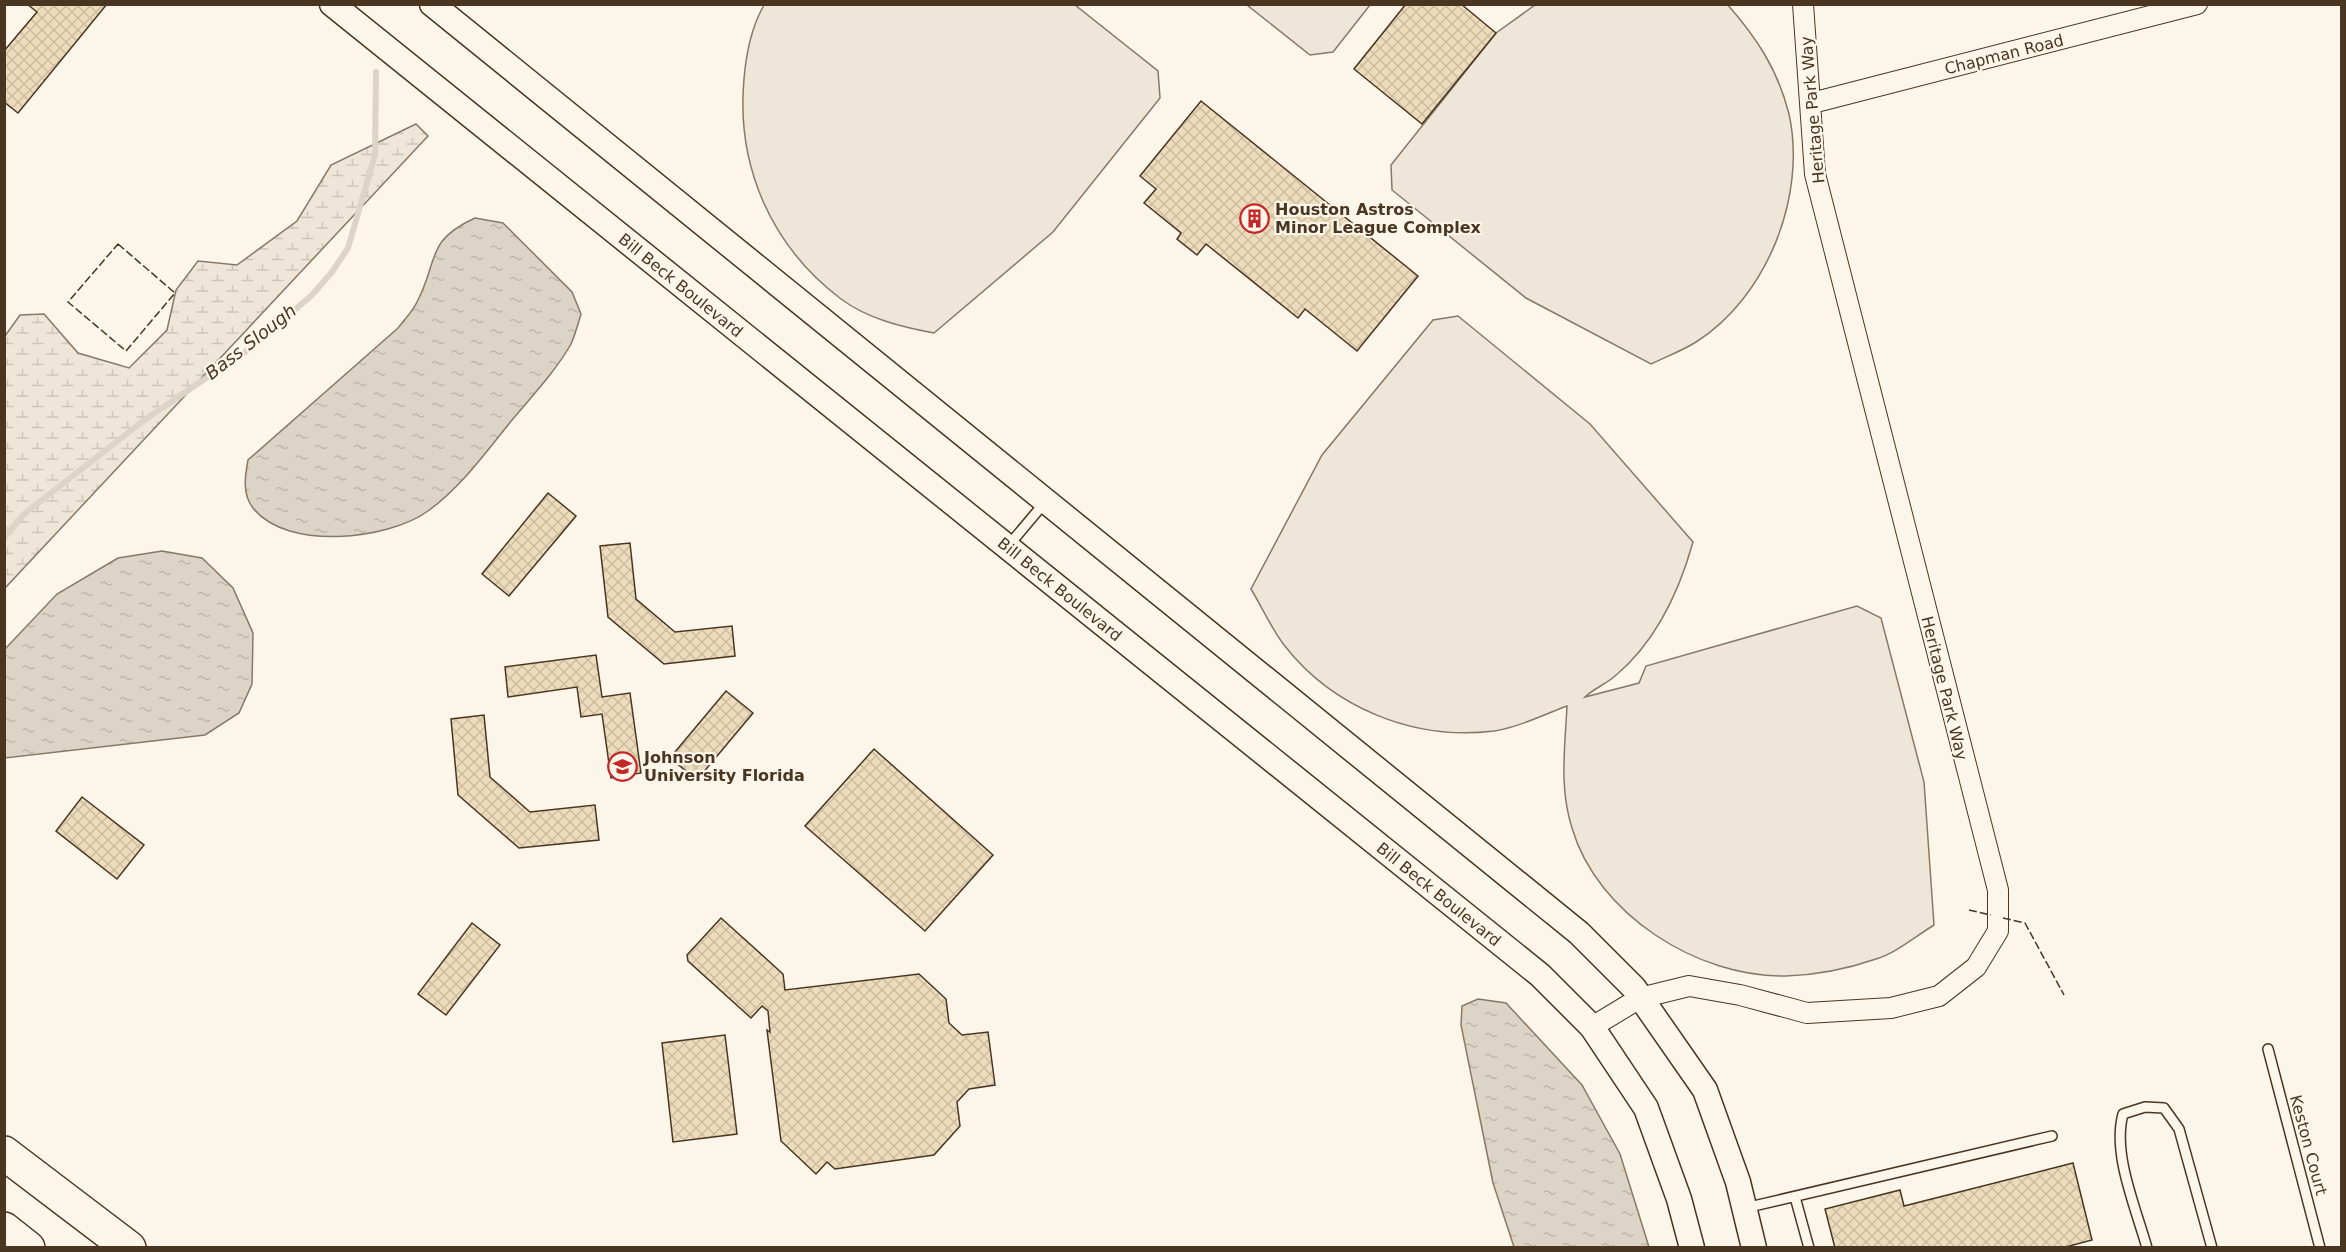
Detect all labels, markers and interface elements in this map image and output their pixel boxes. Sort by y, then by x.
street label: Chapman Road [1943,31,2066,78]
street label: Heritage Park Way [1797,36,1828,184]
place label: Houston Astros Minor League Complex [1275,200,1482,237]
building icon: Houston Astros Minor League Complex [1238,202,1270,234]
street label: Bill Beck Boulevard [615,229,747,341]
water label: Bass Slough [201,300,300,384]
street label: Bill Beck Boulevard [994,533,1126,645]
street label: Heritage Park Way [1917,614,1972,762]
place label: Johnson University Florida [643,748,805,785]
school or university icon: Johnson University Florida [607,750,639,782]
street label: Bill Beck Boulevard [1373,838,1505,950]
street label: Keston Court [2286,1093,2331,1197]

